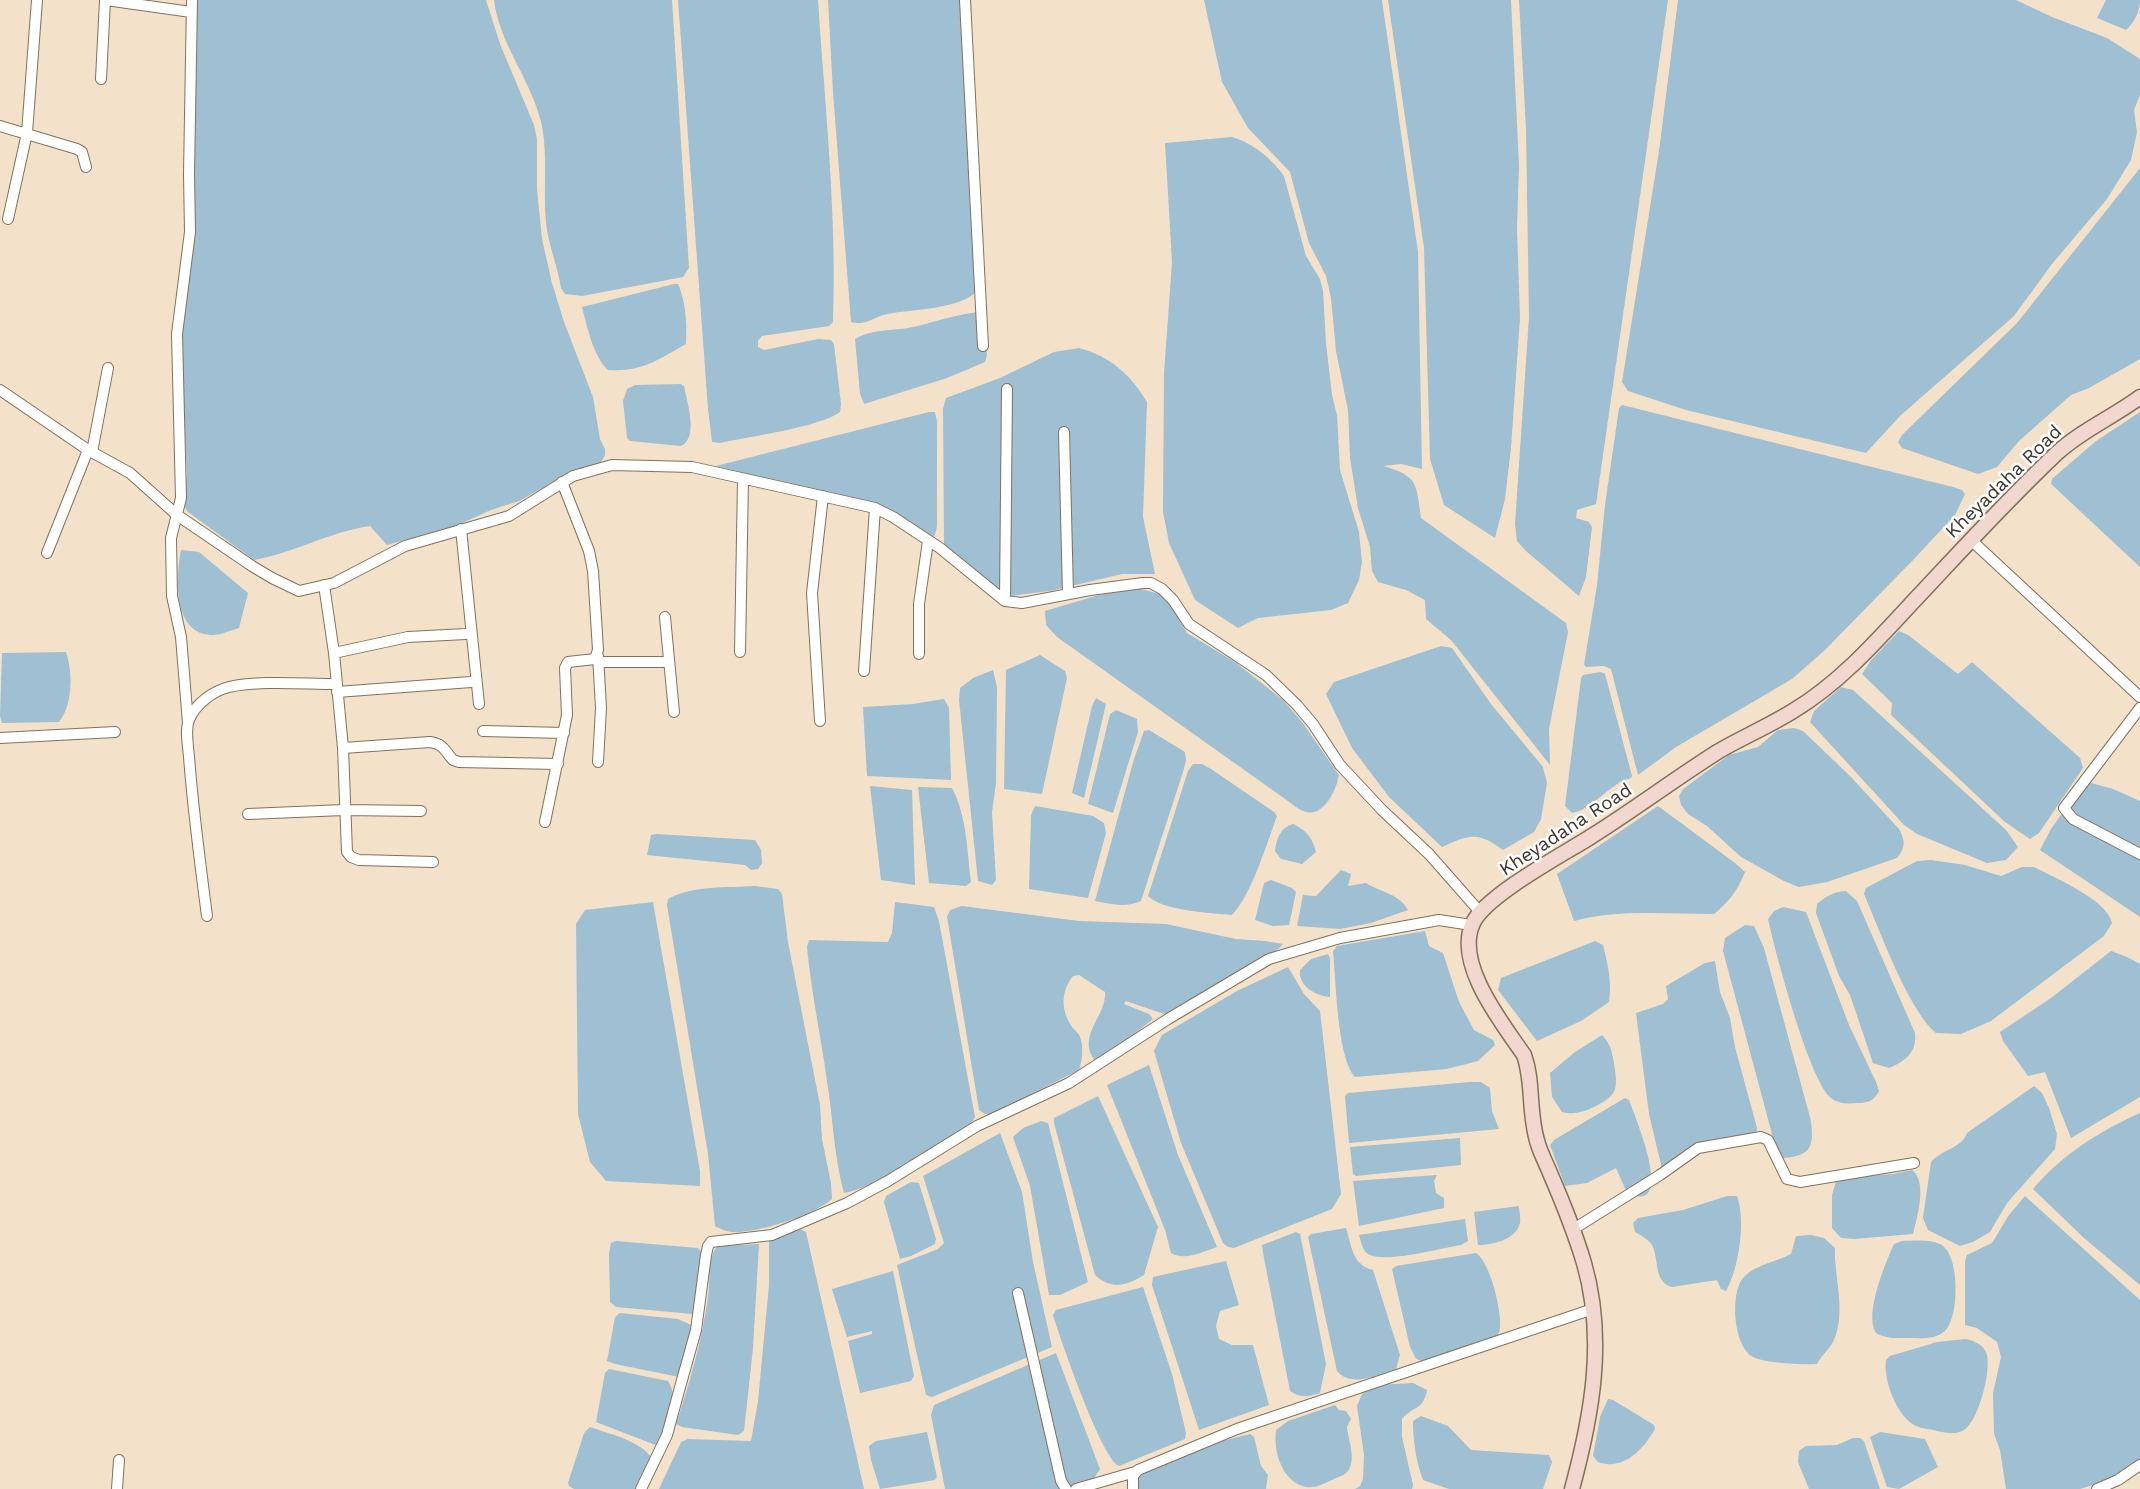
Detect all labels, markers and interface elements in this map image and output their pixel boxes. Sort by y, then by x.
street label: Kheyadaha Road [1941,421,2067,543]
street label: Kheyadaha Road [1496,779,1636,881]

